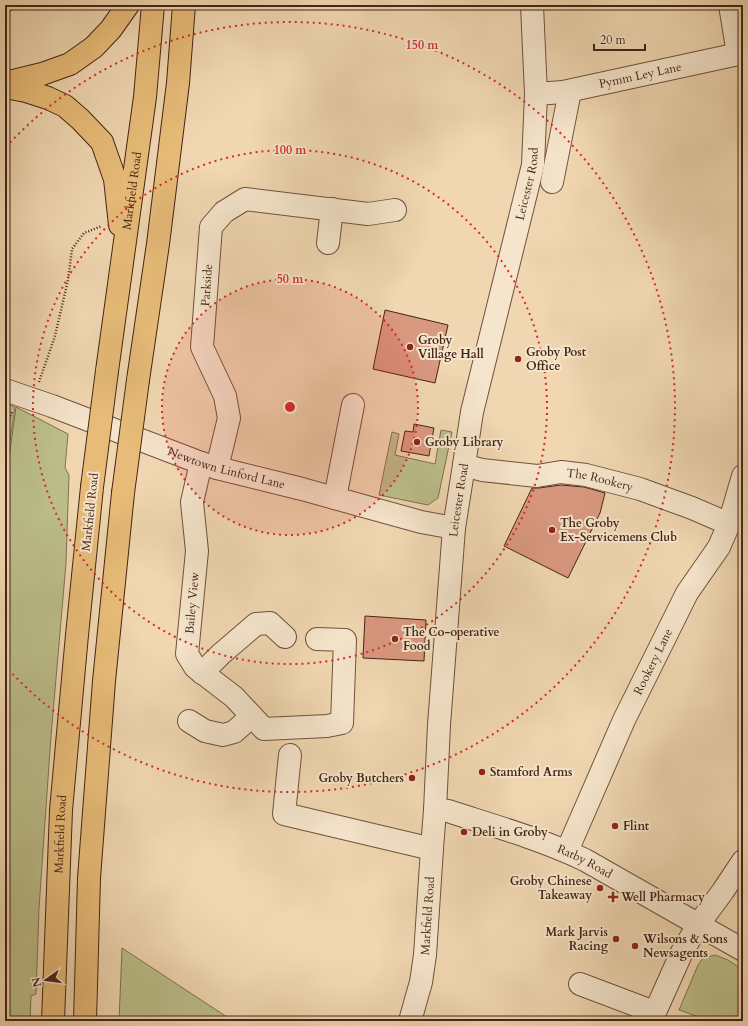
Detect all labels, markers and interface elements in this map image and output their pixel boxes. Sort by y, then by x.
scale bar [594,26,645,52]
text: 20 m [600,32,627,48]
text: 150 m [406,37,439,53]
street label: Pymm Ley Lane [597,59,683,92]
text: 100 m [274,142,307,158]
street label: Leicester Road [512,147,542,222]
street label: Markfield Road [119,150,145,231]
street label: Parkside [197,263,216,307]
text: 50 m [277,271,304,287]
place label: Groby Village Hall [418,332,484,362]
marker: Groby Village Hall [405,342,415,352]
place label: Groby Post Office [526,344,587,374]
marker: Groby Post Office [513,354,523,364]
centre of rings [283,400,297,414]
place label: Groby Library [425,434,503,450]
marker: Groby Library [412,437,422,447]
street label: Newtown Linford Lane [165,443,287,493]
street label: Leicester Road [445,462,472,538]
street label: The Rookery [566,465,636,495]
street label: Markfield Road [78,472,102,552]
place label: The Groby Ex-Servicemens Club [560,515,677,545]
marker: The Groby Ex-Servicemens Club [547,525,557,535]
street label: Bailey View [181,571,203,635]
place label: The Co-operative Food [403,624,499,654]
street label: Rookery Lane [630,626,676,697]
marker: The Co-operative Food [390,634,400,644]
place label: Stamford Arms [490,764,572,780]
marker: Stamford Arms [477,767,487,777]
place label: Groby Butchers [318,770,404,786]
marker: Groby Butchers [407,773,417,783]
street label: Markfield Road [51,794,70,874]
place label: Flint [623,818,650,834]
marker: Flint [610,821,620,831]
place label: Deli in Groby [472,824,548,840]
marker: Deli in Groby [459,827,469,837]
street label: Ratby Road [555,841,616,882]
place label: Groby Chinese Takeaway [510,873,592,903]
street label: Markfield Road [417,876,438,956]
marker: Groby Chinese Takeaway [595,883,605,893]
place label: Well Pharmacy [620,889,705,905]
marker: Well Pharmacy [608,892,618,902]
place label: Mark Jarvis Racing [545,924,609,954]
place label: Wilsons & Sons Newsagents [642,931,728,961]
marker: Mark Jarvis Racing [611,934,621,944]
marker: Wilsons & Sons Newsagents [630,941,640,951]
north arrow [26,960,66,1000]
text: N [28,975,45,989]

